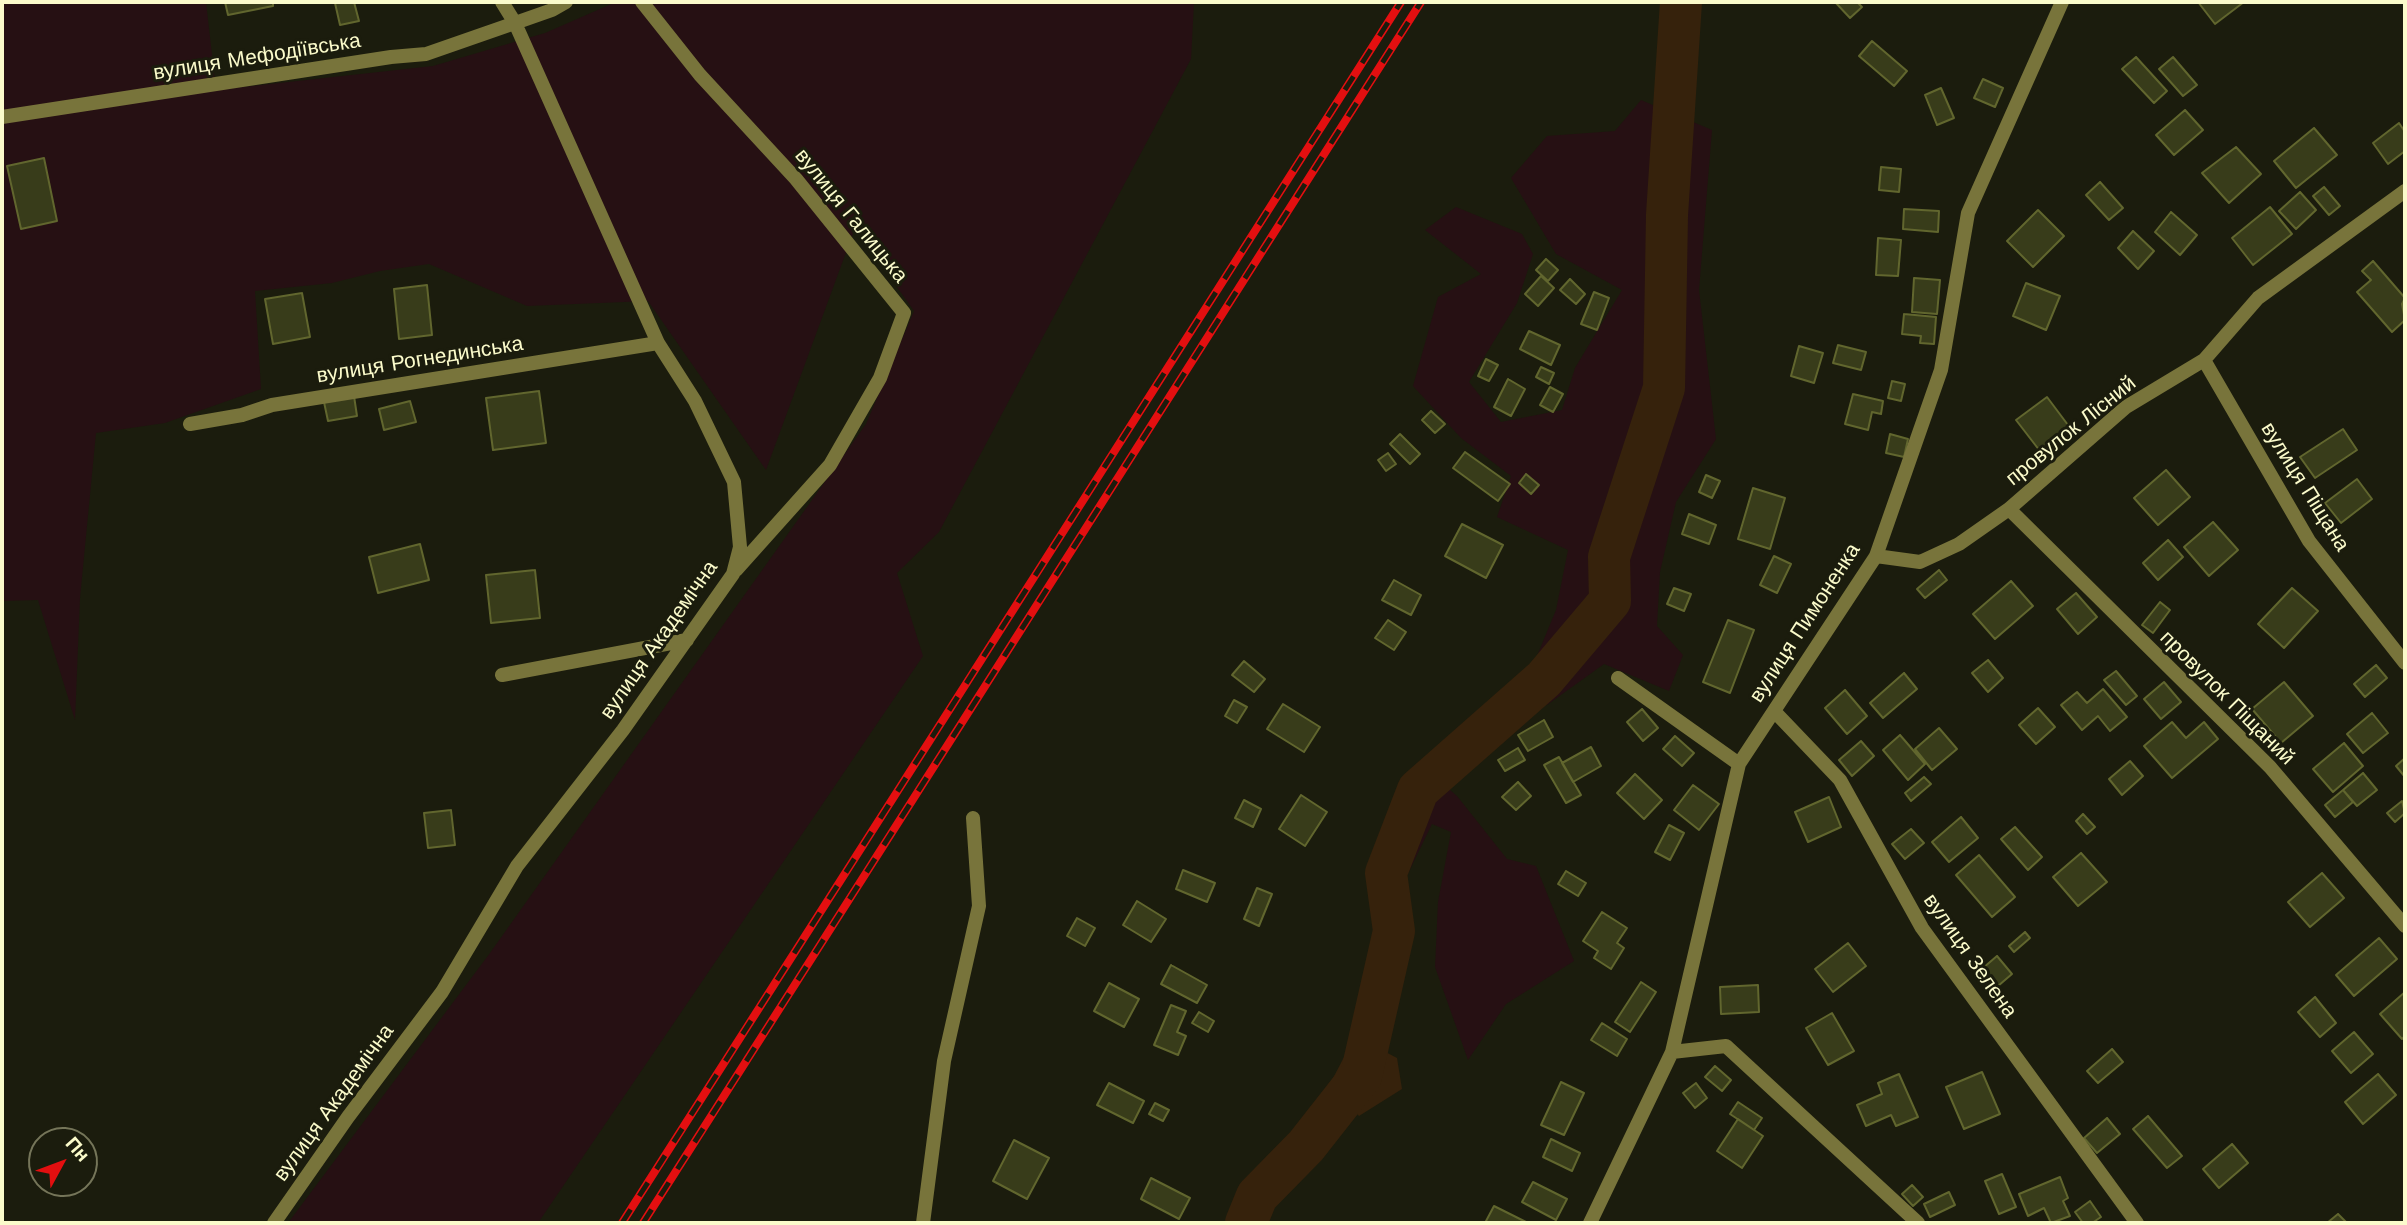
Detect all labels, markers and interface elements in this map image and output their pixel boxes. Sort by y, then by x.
street label: вулиця Мефодіївська [152,28,362,86]
street label: вулиця Галицька [789,144,913,288]
street label: вулиця Рогнединська [315,331,525,389]
street label: провулок Лісний [2001,371,2141,491]
street label: вулиця Піщана [2255,418,2355,556]
street label: вулиця Пимоненка [1744,539,1866,707]
street label: вулиця Академічна [595,556,723,724]
street label: провулок Піщаний [2155,626,2299,770]
street label: вулиця Зелена [1918,889,2022,1023]
street label: вулиця Академічна [269,1020,399,1186]
north arrow [28,1127,98,1197]
text: Пн [61,1132,95,1166]

